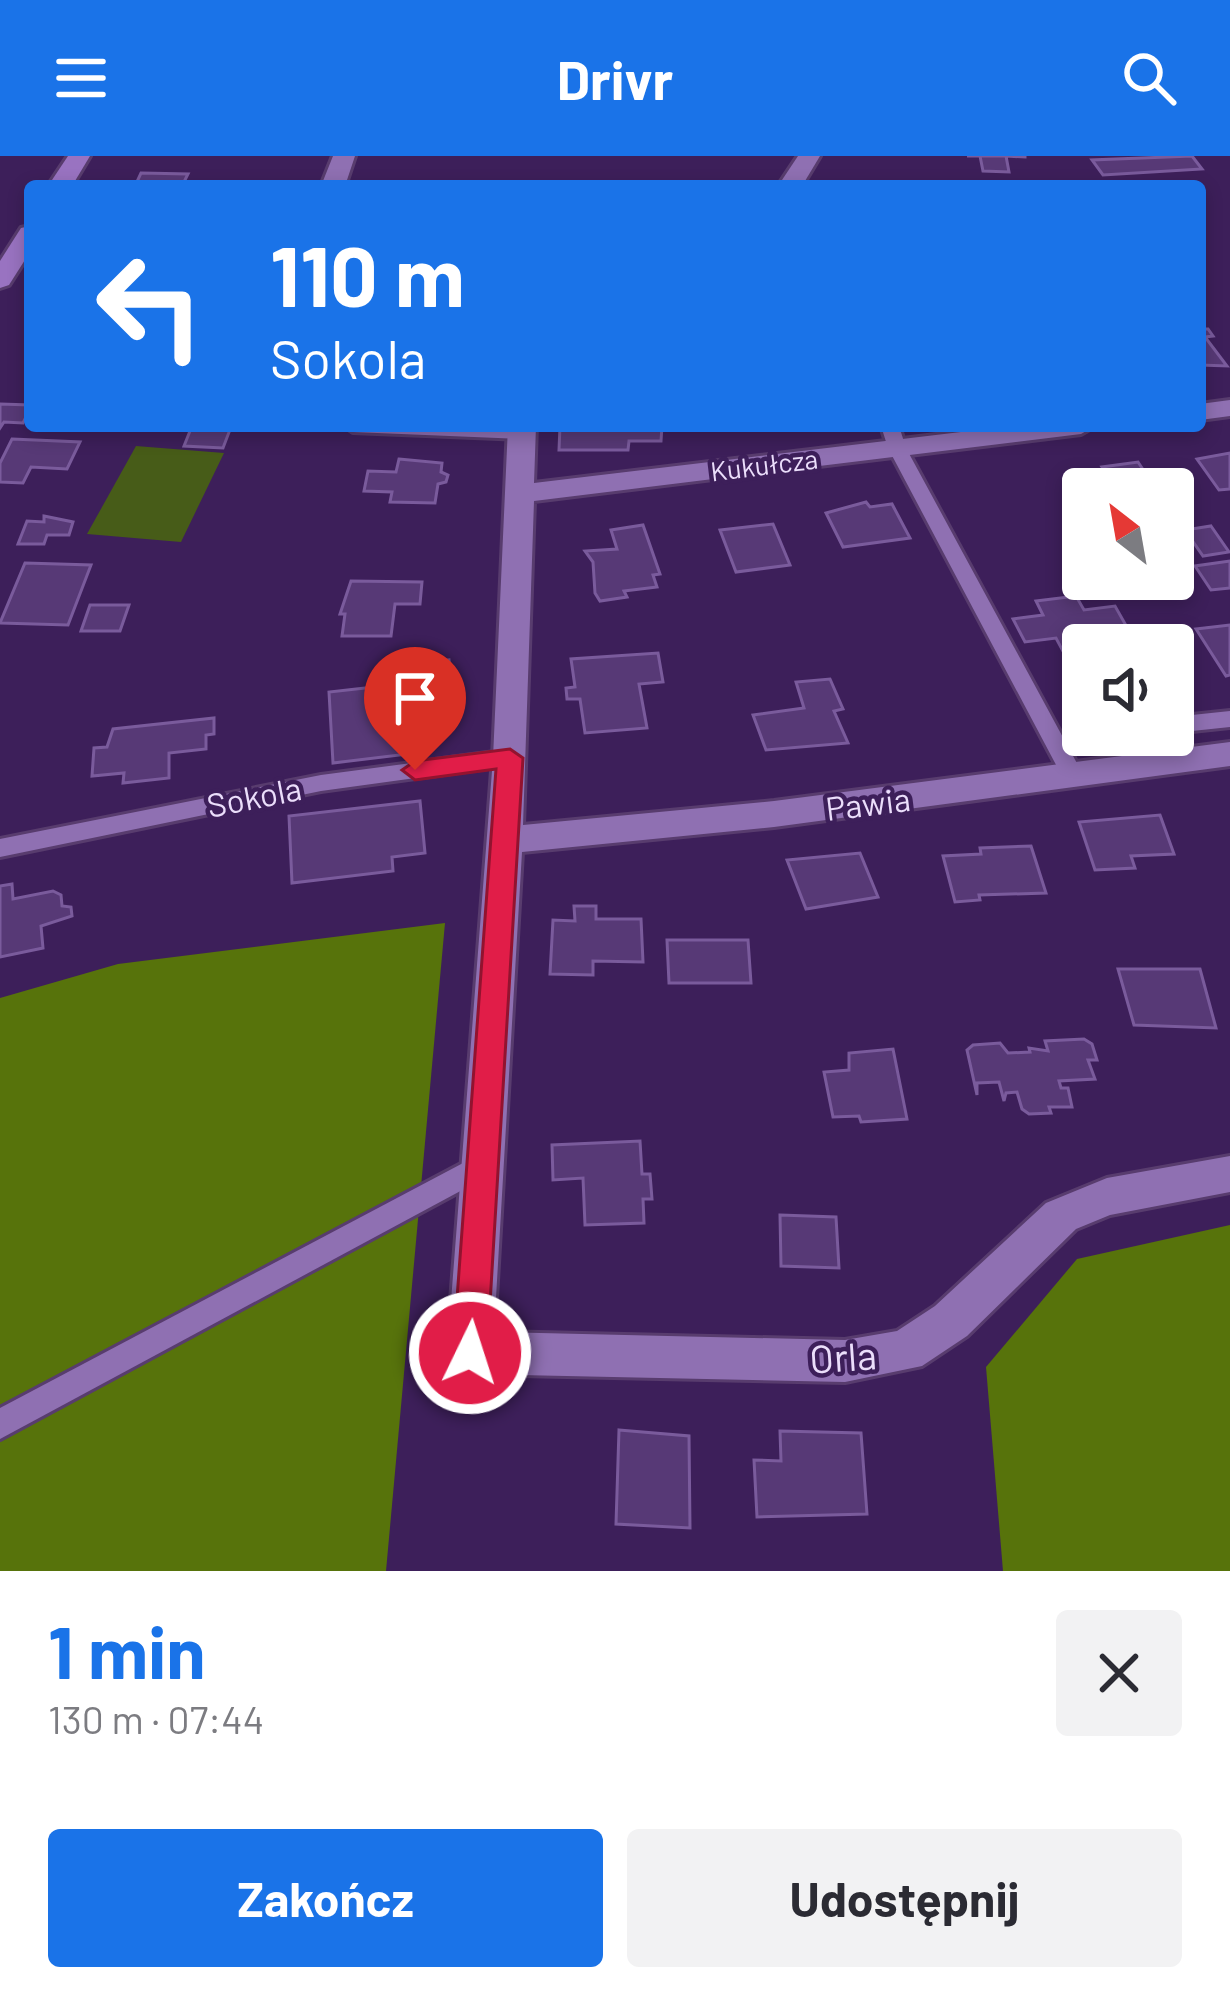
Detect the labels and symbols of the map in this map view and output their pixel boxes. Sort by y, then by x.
street label: Kukułcza [708,442,820,486]
north arrow [1062,468,1194,600]
pin [364,647,466,770]
street label: Sokola [203,767,305,825]
street label: Pawia [823,778,913,828]
position arrow [407,1290,533,1416]
street label: Orla [808,1330,878,1382]

